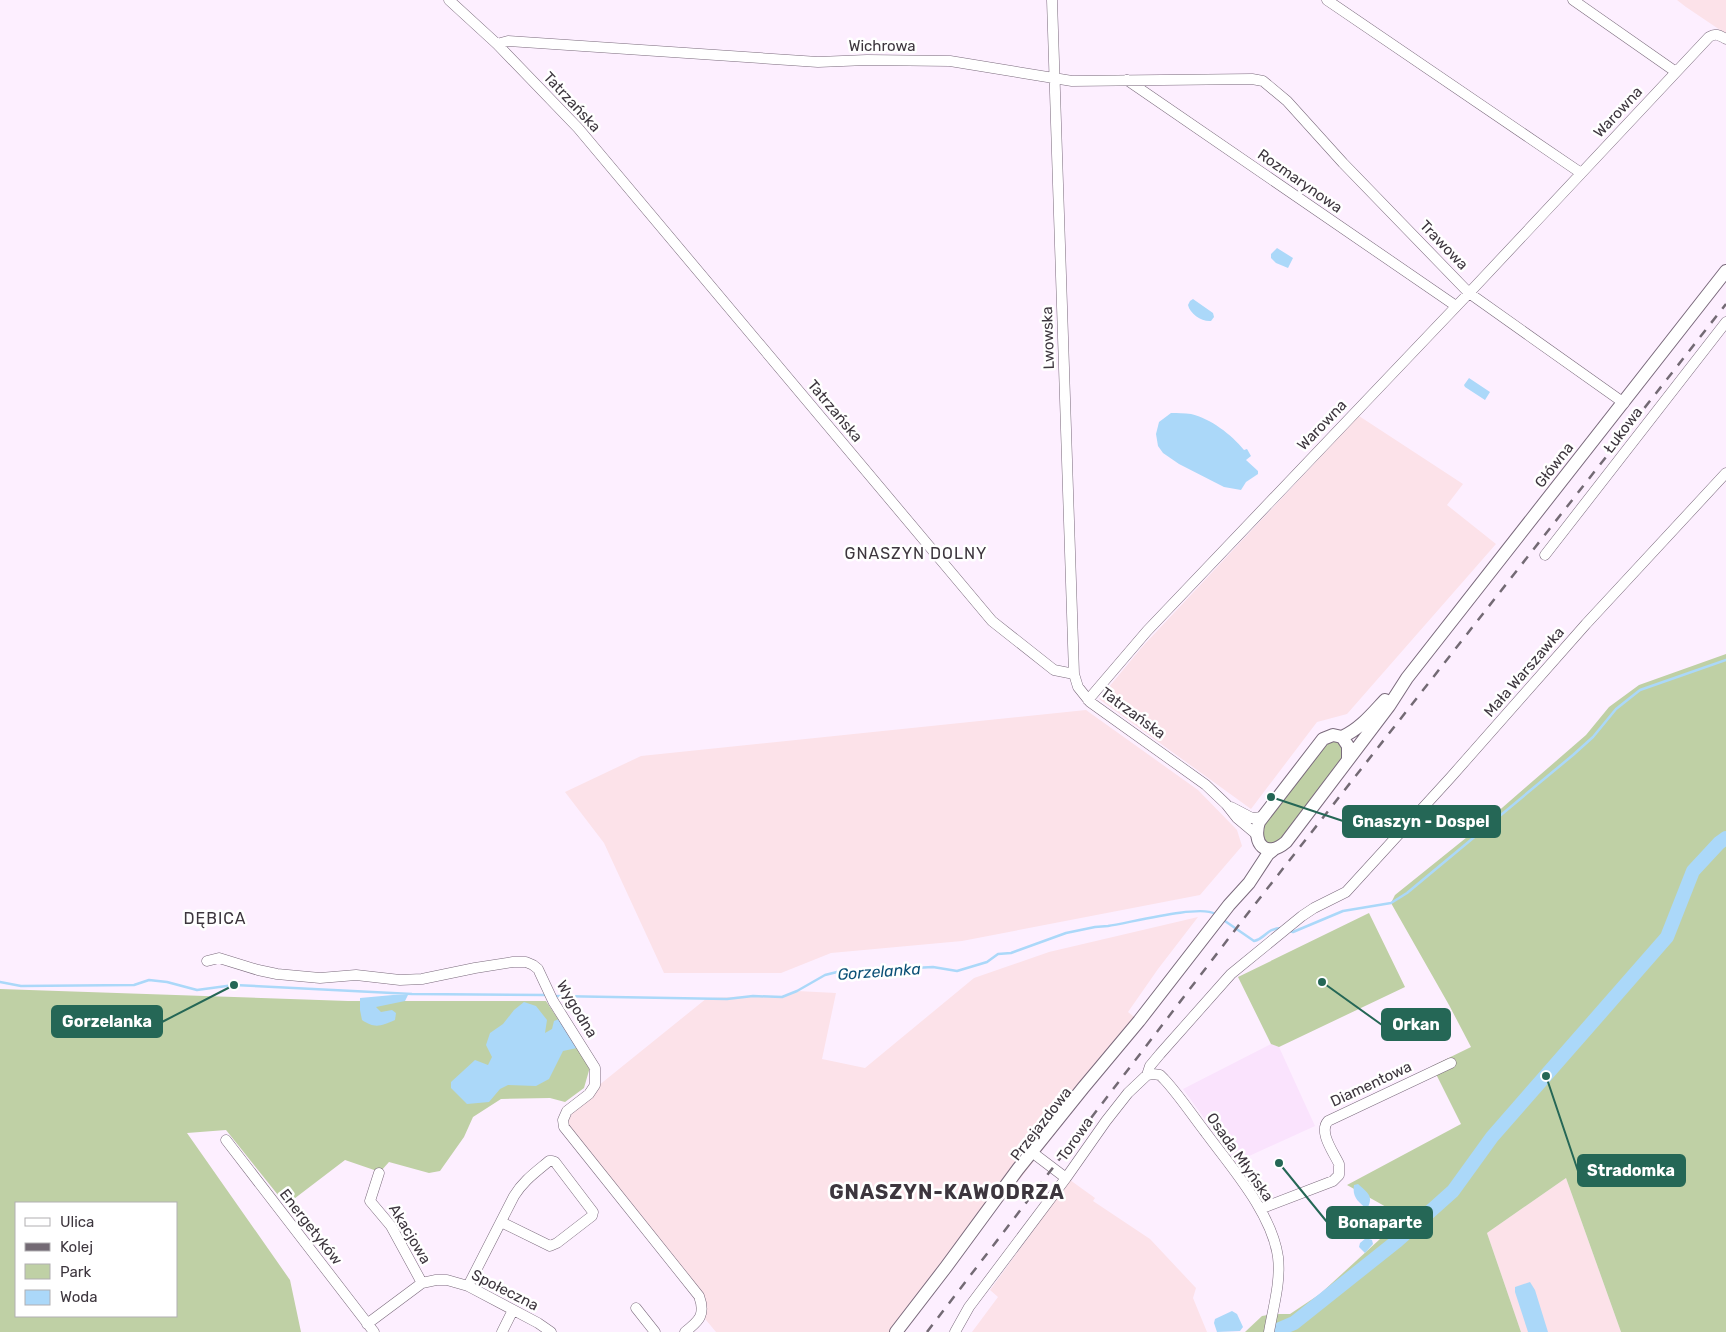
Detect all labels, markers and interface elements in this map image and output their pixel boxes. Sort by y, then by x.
street label: Wichrowa [848,37,916,55]
street label: Tatrzańska [540,68,604,136]
street label: Warowna [1590,83,1646,141]
street label: Rozmarynowa [1254,145,1346,217]
street label: Trawowa [1416,217,1472,273]
street label: Lwowska [1038,306,1058,370]
street label: Tatrzańska [804,376,866,446]
street label: Warowna [1294,396,1350,454]
street label: Łukowa [1600,403,1646,457]
street label: Główna [1531,439,1577,491]
district label: GNASZYN DOLNY [845,544,987,563]
street label: Mała Warszawka [1480,623,1568,721]
street label: Tatrzańska [1097,683,1169,743]
callout: Gnaszyn - Dospel [1343,806,1500,837]
text: Gnaszyn - Dospel [1352,812,1490,831]
district label: DĘBICA [183,909,247,929]
water label: Gorzelanka [837,959,921,984]
street label: Wygodna [553,977,601,1041]
callout: Gorzelanka [52,1006,162,1037]
callout: Orkan [1382,1009,1450,1040]
text: Gorzelanka [62,1012,152,1031]
text: Orkan [1392,1015,1440,1034]
street label: Diamentowa [1328,1057,1414,1111]
street label: Przejazdowa [1007,1084,1075,1164]
street label: Osada Młyńska [1203,1109,1277,1205]
street label: Torowa [1053,1113,1097,1165]
callout: Stradomka [1578,1155,1685,1186]
text: Stradomka [1587,1161,1675,1180]
district label: GNASZYN-KAWODRZA [829,1180,1065,1204]
street label: Energetyków [276,1185,346,1269]
street label: Akacjowa [385,1201,435,1267]
legend [15,1202,178,1317]
callout: Bonaparte [1327,1207,1432,1238]
text: Ulica [60,1213,94,1231]
text: Bonaparte [1338,1213,1422,1232]
text: Kolej [60,1238,93,1256]
text: Park [60,1263,91,1281]
street label: Społeczna [469,1265,541,1315]
text: Woda [60,1288,98,1306]

